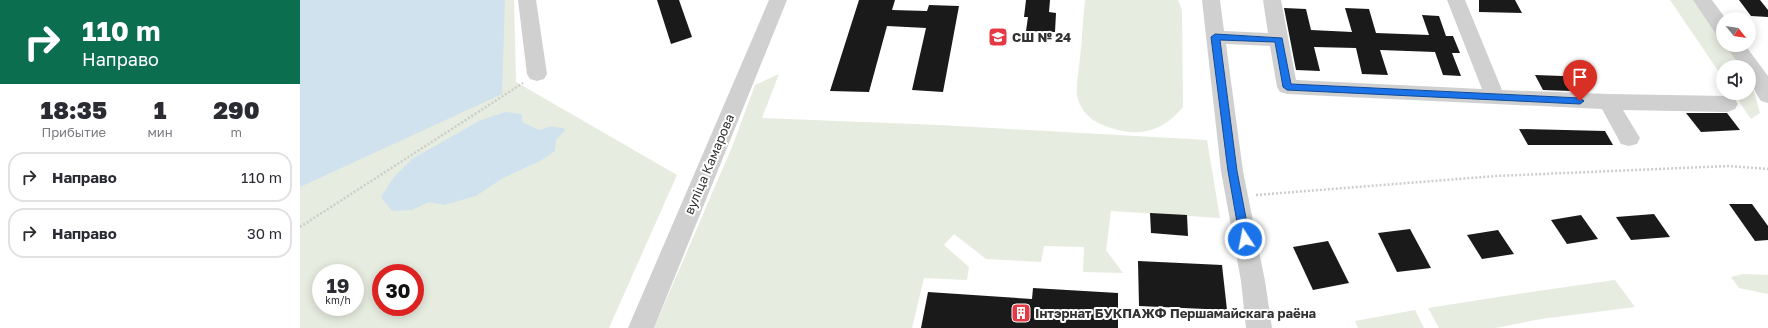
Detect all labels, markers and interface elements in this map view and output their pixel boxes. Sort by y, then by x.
north arrow [1716,12,1756,52]
map controls [1716,12,1756,100]
text: 110 m [82,14,161,47]
icon: right [16,16,68,68]
school or university icon: СШ № 24 [987,26,1009,48]
place label: СШ № 24 [1012,29,1071,45]
text: Направо [82,48,159,70]
pin [1563,60,1597,101]
button: sound [1716,60,1756,100]
icon: arrive [1569,66,1591,88]
text: 18:35 [40,95,107,124]
text: 1 [154,95,166,124]
text: 290 [213,95,260,124]
street label: вуліца Камарова [681,111,737,217]
text: Прибытие [41,124,106,140]
text: мин [148,124,173,140]
text: m [231,124,242,140]
icon: right [18,166,40,188]
text: Направо [52,168,117,186]
text: 110 m [241,168,282,186]
position arrow [1224,218,1266,260]
icon: right [18,222,40,244]
text: Направо [52,224,117,242]
text: 30 m [247,224,282,242]
speed limit sign: 30 [372,264,424,316]
text: 19 [326,273,349,297]
text: km/h [325,294,351,306]
building icon: Інтэрнат БУКПАЖФ Першамайскага раёна [1010,302,1032,324]
place label: Інтэрнат БУКПАЖФ Першамайскага раёна [1035,305,1317,321]

